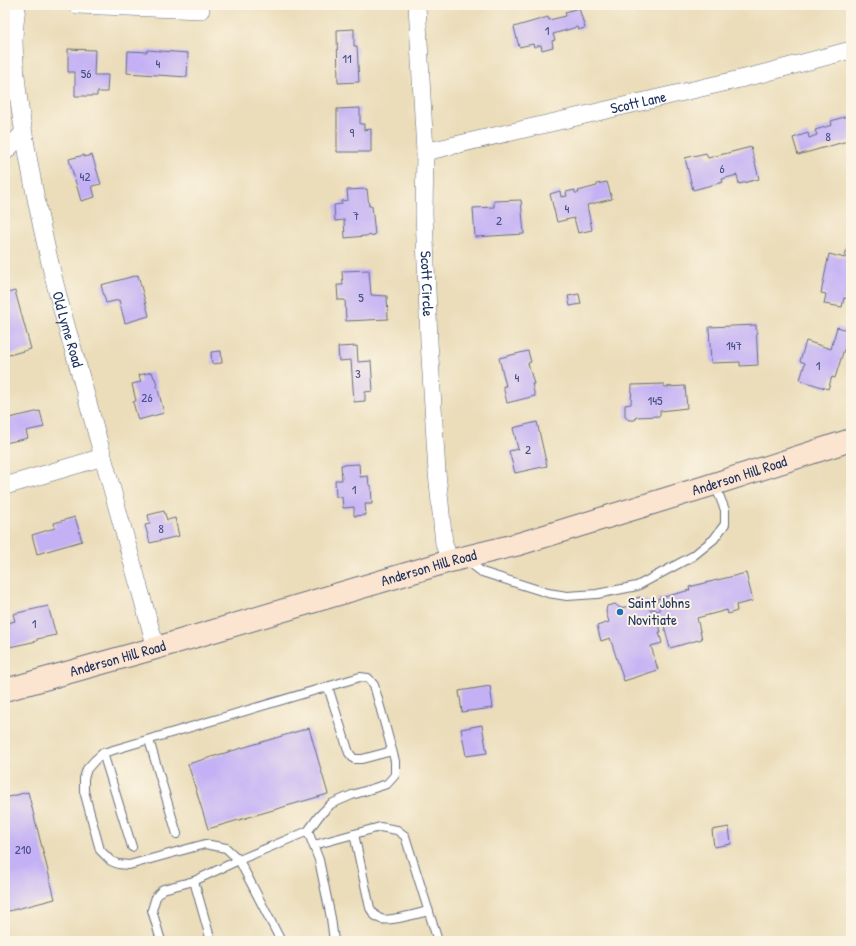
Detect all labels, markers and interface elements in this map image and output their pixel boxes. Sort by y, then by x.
house number: 1 [545,21,550,39]
house number: 11 [342,49,352,67]
house number: 4 [156,54,161,72]
house number: 56 [81,64,91,82]
street label: Scott Lane [608,85,668,119]
house number: 9 [350,123,355,141]
house number: 8 [825,127,831,145]
house number: 6 [719,159,725,177]
house number: 42 [80,167,90,185]
house number: 4 [565,199,570,217]
house number: 7 [353,206,359,224]
house number: 2 [496,211,502,229]
street label: Scott Circle [415,250,439,317]
house number: 5 [358,288,364,306]
street label: Old Lyme Road [47,289,89,370]
house number: 147 [726,336,742,354]
house number: 1 [816,356,821,374]
house number: 3 [355,364,361,382]
house number: 4 [515,368,520,386]
house number: 26 [141,388,153,406]
house number: 145 [647,391,663,409]
house number: 2 [525,440,531,458]
street label: Anderson Hill Road [689,450,790,500]
house number: 1 [352,480,357,498]
house number: 8 [158,519,164,537]
street label: Anderson Hill Road [378,544,479,591]
place label: Saint Johns Novitiate [628,592,690,630]
marker: Saint Johns Novitiate [615,607,625,617]
house number: 1 [32,614,37,632]
street label: Anderson Hill Road [67,635,168,682]
house number: 210 [15,840,31,858]

